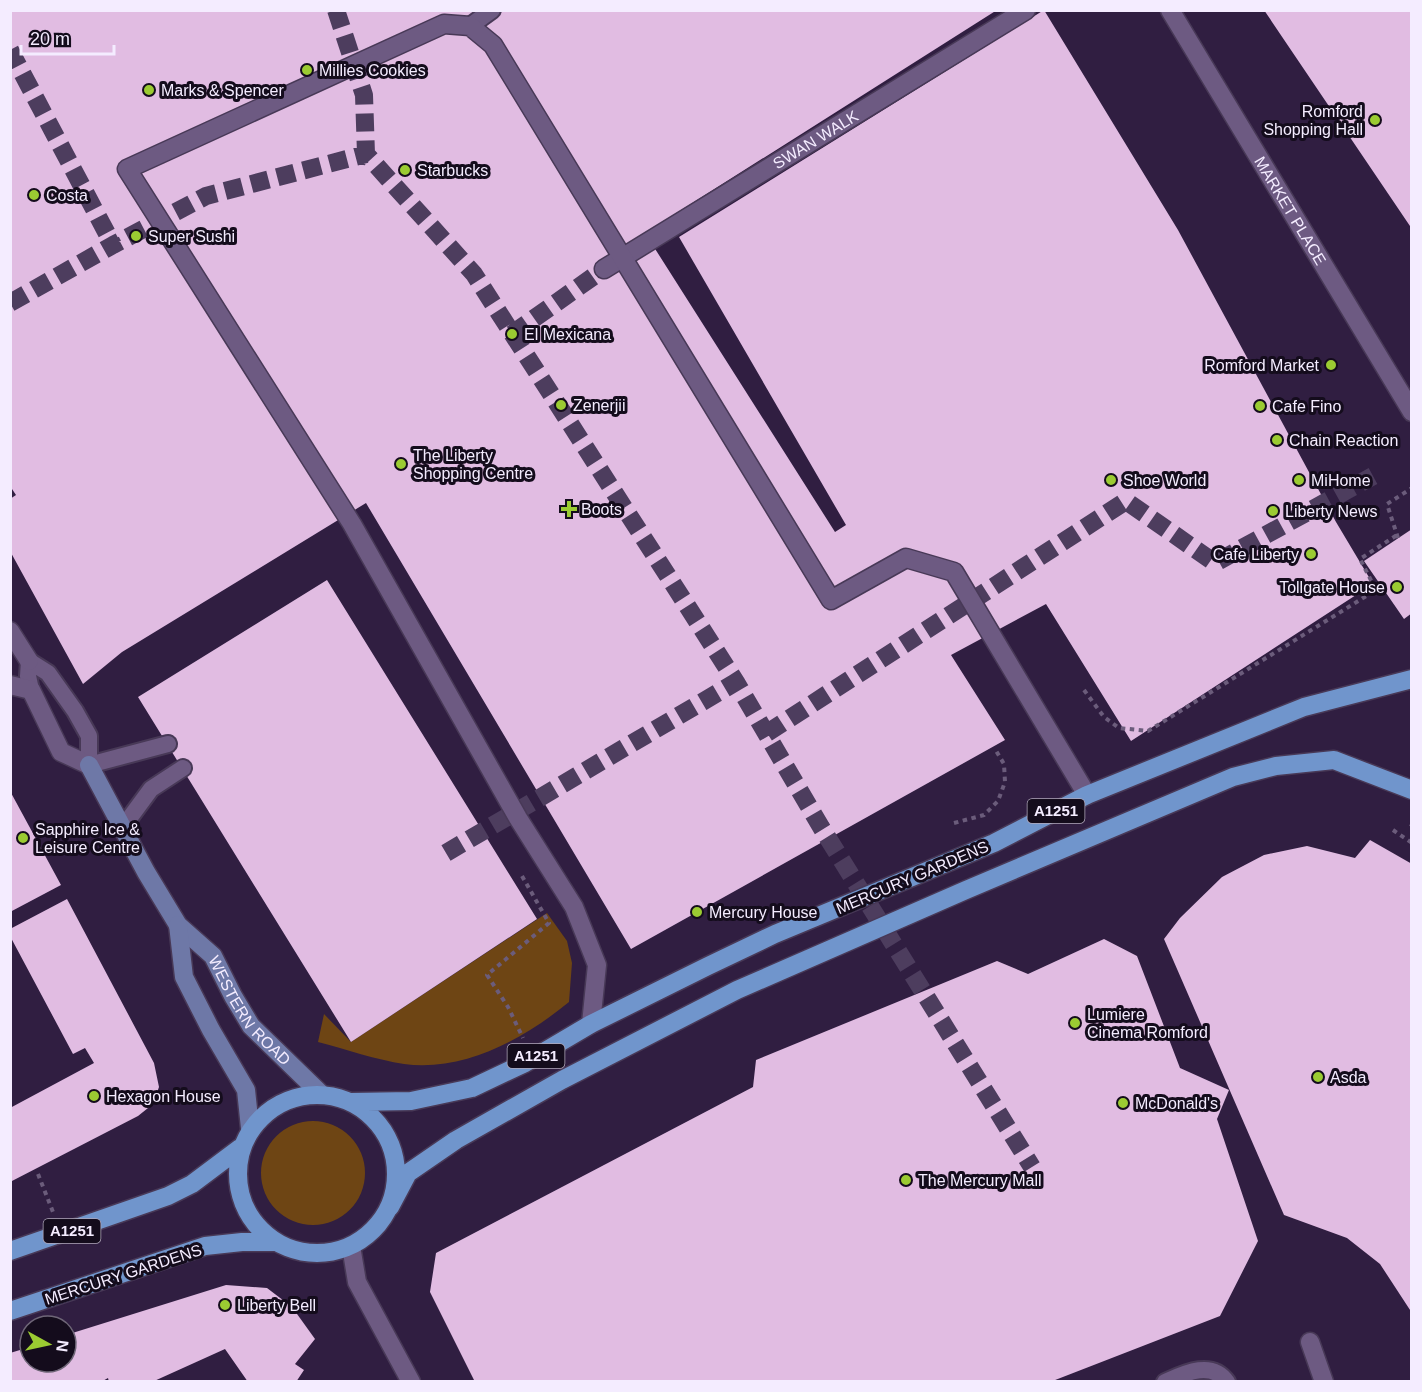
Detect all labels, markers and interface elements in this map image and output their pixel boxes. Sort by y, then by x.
scale bar [21,18,114,56]
text: 20 m [30,29,70,49]
place label: Millies Cookies [319,62,426,79]
marker: Millies Cookies [300,63,314,77]
place label: Marks & Spencer [161,82,284,99]
marker: Marks & Spencer [142,83,156,97]
place label: Romford Shopping Hall [1263,103,1363,138]
street label: SWAN WALK [770,107,862,172]
marker: Romford Shopping Hall [1368,113,1382,127]
street label: MARKET PLACE [1251,154,1329,268]
place label: Starbucks [417,162,488,179]
marker: Starbucks [398,163,412,177]
place label: Costa [46,187,88,204]
marker: Costa [27,188,41,202]
place label: Super Sushi [148,228,235,245]
marker: Super Sushi [129,229,143,243]
place label: El Mexicana [524,326,611,343]
marker: El Mexicana [505,327,519,341]
place label: Romford Market [1204,357,1320,374]
marker: Romford Market [1324,358,1338,372]
place label: Zenerjii [573,397,625,414]
marker: Zenerjii [554,398,568,412]
place label: Cafe Fino [1272,398,1341,415]
marker: Cafe Fino [1253,399,1267,413]
place label: Chain Reaction [1289,432,1398,449]
marker: Chain Reaction [1270,433,1284,447]
place label: The Liberty Shopping Centre [413,447,533,482]
marker: The Liberty Shopping Centre [394,457,408,471]
place label: Shoe World [1123,472,1206,489]
place label: MiHome [1311,472,1371,489]
marker: Shoe World [1104,473,1118,487]
marker: MiHome [1292,473,1306,487]
place label: Boots [581,501,622,518]
marker: Boots [562,502,576,516]
place label: Liberty News [1285,503,1377,520]
marker: Liberty News [1266,504,1280,518]
place label: Cafe Liberty [1213,546,1299,563]
marker: Cafe Liberty [1304,547,1318,561]
place label: Tollgate House [1279,579,1385,596]
marker: Tollgate House [1390,580,1404,594]
road number: A1251 [1028,799,1084,823]
place label: Sapphire Ice & Leisure Centre [35,821,140,856]
marker: Sapphire Ice & Leisure Centre [16,831,30,845]
street label: MERCURY GARDENS [833,838,991,917]
place label: Mercury House [709,904,818,921]
marker: Mercury House [690,905,704,919]
street label: WESTERN ROAD [205,953,294,1069]
place label: Lumiere Cinema Romford [1087,1006,1208,1041]
marker: Lumiere Cinema Romford [1068,1016,1082,1030]
road number: A1251 [508,1044,564,1068]
place label: Asda [1330,1069,1367,1086]
marker: Asda [1311,1070,1325,1084]
place label: Hexagon House [106,1088,221,1105]
marker: Hexagon House [87,1089,101,1103]
place label: McDonald's [1135,1095,1218,1112]
marker: McDonald's [1116,1096,1130,1110]
place label: The Mercury Mall [918,1172,1042,1189]
marker: The Mercury Mall [899,1173,913,1187]
road number: A1251 [44,1219,100,1243]
street label: MERCURY GARDENS [43,1241,204,1308]
place label: Liberty Bell [237,1297,316,1314]
marker: Liberty Bell [218,1298,232,1312]
north arrow [18,1314,78,1374]
text: N [53,1339,72,1353]

